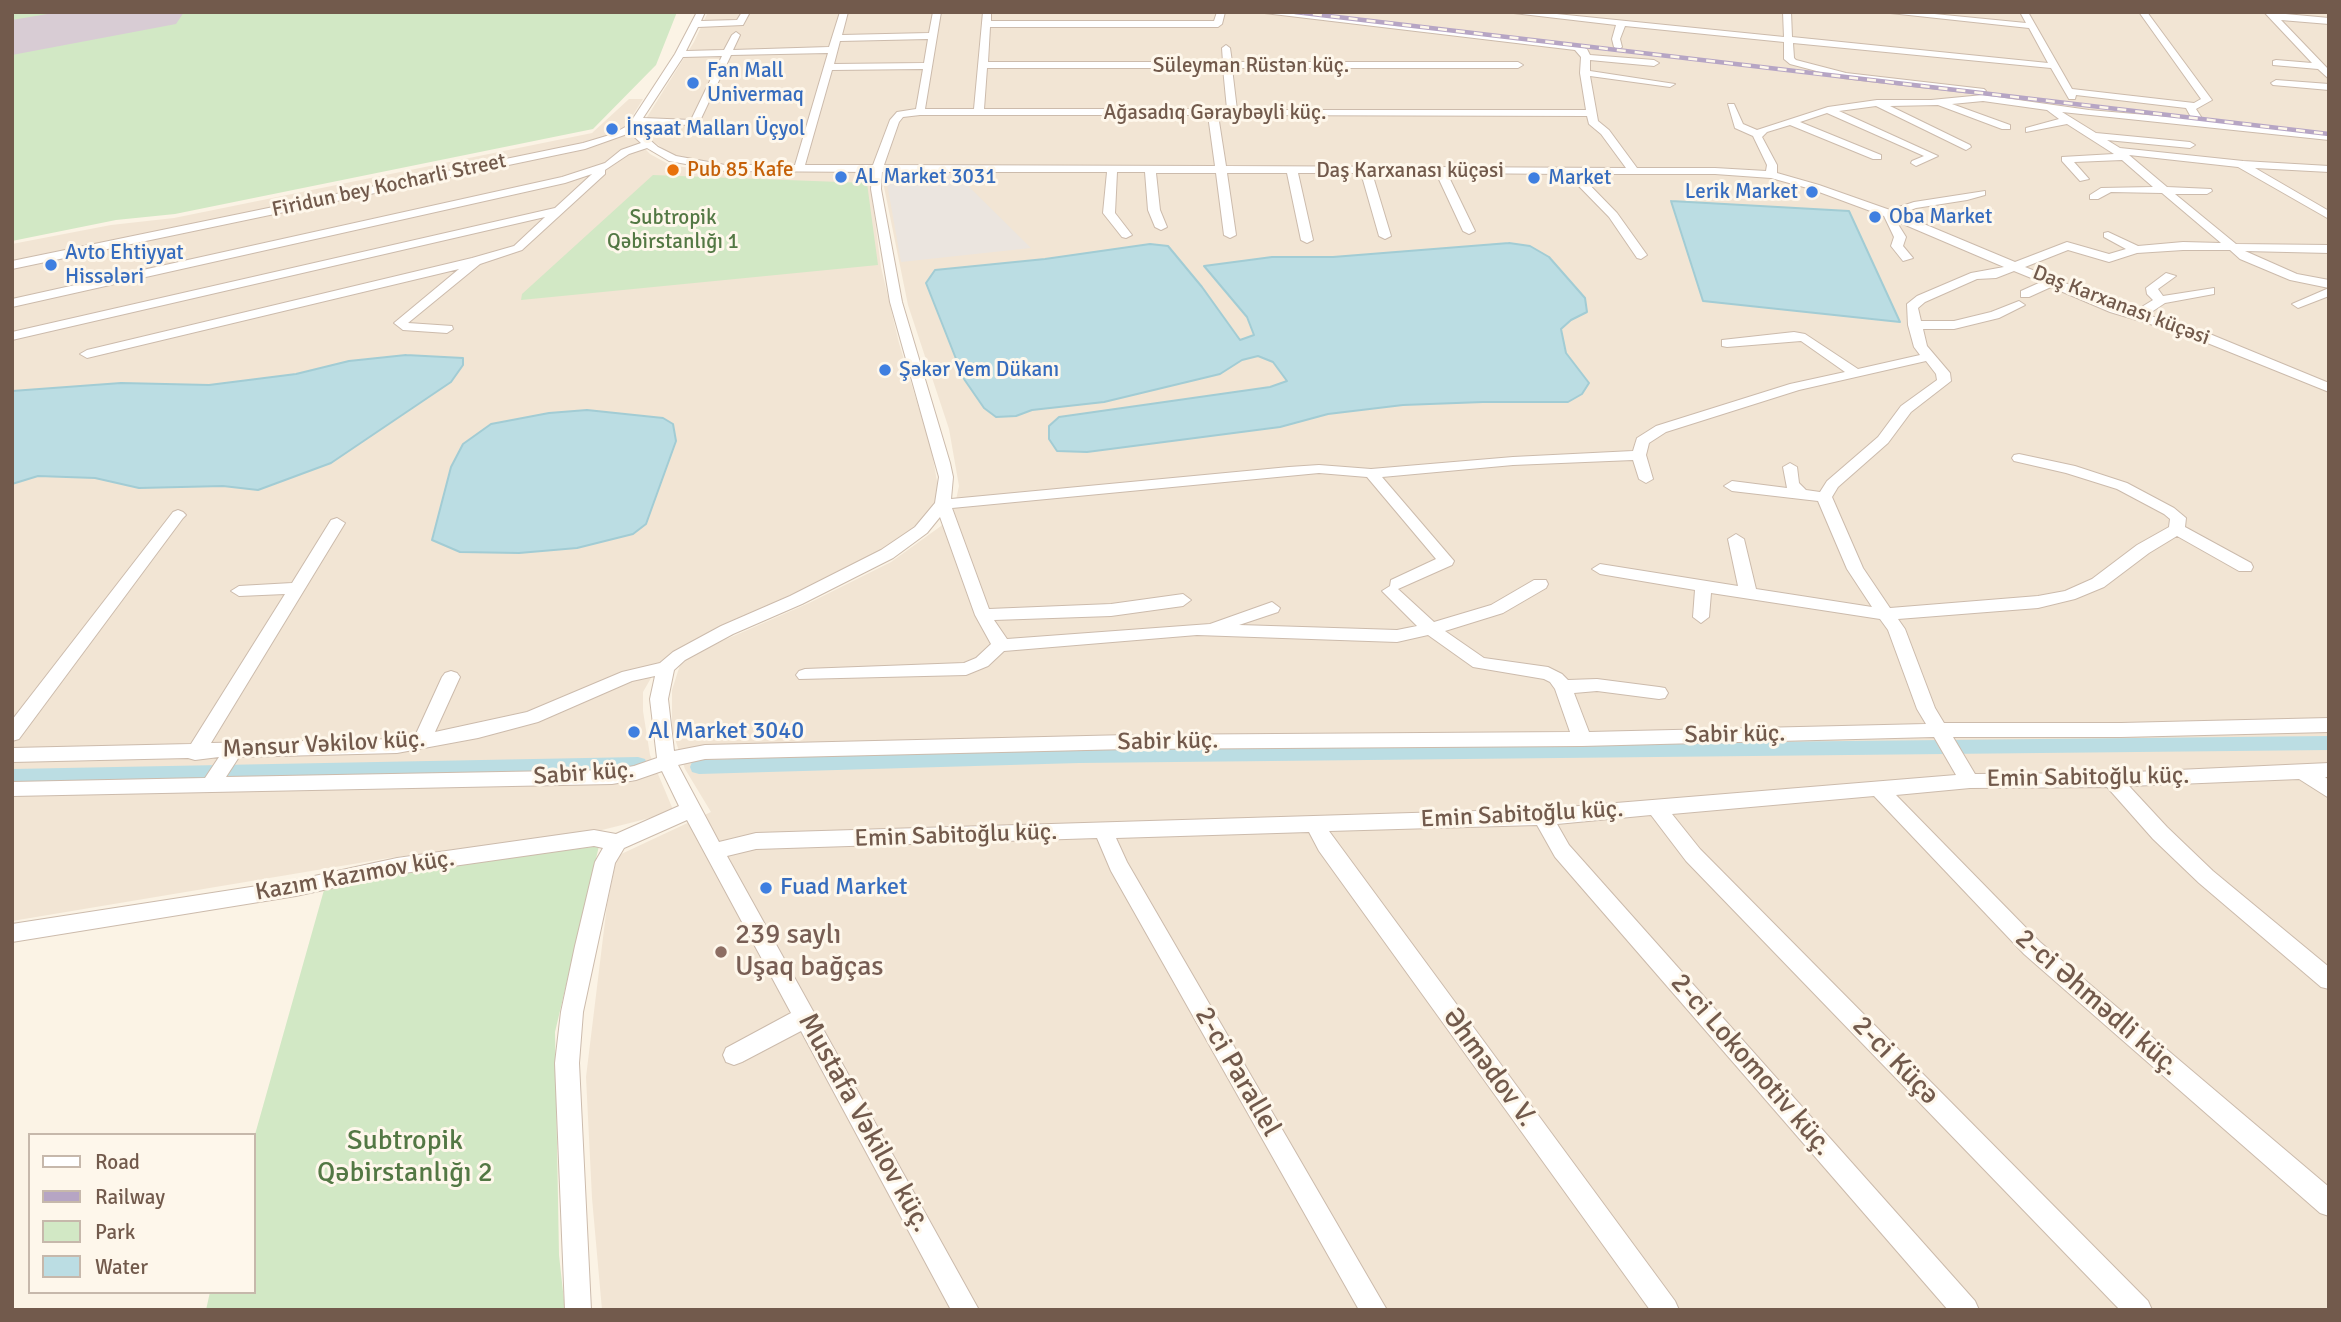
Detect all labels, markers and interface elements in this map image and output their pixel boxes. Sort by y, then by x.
street label: Süleyman Rüstən küç. [1153,53,1349,79]
place label: Fan Mall Univermaq [707,58,804,108]
marker: Fan Mall Univermaq [685,75,701,91]
street label: Ağasadıq Gəraybəyli küç. [1104,100,1326,126]
place label: İnşaat Malları Üçyol [626,116,805,142]
marker: İnşaat Malları Üçyol [604,121,620,137]
street label: Firidun bey Kocharli Street [270,149,508,223]
place label: Pub 85 Kafe [687,157,794,183]
street label: Daş Karxanası küçəsi [1316,158,1504,184]
marker: Pub 85 Kafe [665,162,681,178]
place label: AL Market 3031 [855,164,997,190]
place label: Market [1548,165,1611,191]
marker: AL Market 3031 [833,169,849,185]
marker: Market [1526,170,1542,186]
place label: Lerik Market [1685,179,1798,205]
marker: Lerik Market [1804,184,1820,200]
place label: Oba Market [1889,204,1992,230]
park label: Subtropik Qəbirstanlığı 1 [607,205,739,255]
marker: Oba Market [1867,209,1883,225]
place label: Avto Ehtiyyat Hissələri [65,240,184,290]
marker: Avto Ehtiyyat Hissələri [43,257,59,273]
street label: Daş Karxanası küçəsi [2029,261,2213,351]
place label: Şəkər Yem Dükanı [899,357,1059,383]
marker: Şəkər Yem Dükanı [877,362,893,378]
place label: Al Market 3040 [648,718,804,746]
street label: Sabir küç. [1684,720,1786,750]
marker: Al Market 3040 [626,724,642,740]
street label: Mənsur Vəkilov küç. [222,725,426,765]
street label: Sabir küç. [1117,727,1219,757]
street label: Sabir küç. [533,756,635,792]
street label: Emin Sabitoğlu küç. [1986,762,2190,794]
street label: Emin Sabitoğlu küç. [1420,795,1624,835]
street label: Emin Sabitoğlu küç. [854,818,1058,854]
street label: Kazım Kazımov küç. [253,844,457,908]
place label: Fuad Market [780,874,907,902]
marker: Fuad Market [758,880,774,896]
place label: 239 saylı Uşaq bağças [735,919,884,985]
street label: 2-ci Əhmədli küç. [2008,922,2186,1084]
marker: 239 saylı Uşaq bağças [713,944,729,960]
street label: 2-ci Lokomotiv küç. [1663,967,1839,1163]
street label: 2-ci Parallel [1186,1001,1288,1143]
street label: Əhmədov V. [1435,1002,1543,1134]
street label: Mustafa Vəkilov küç. [790,1008,938,1238]
street label: 2-ci Küçə [1844,1009,1946,1113]
park label: Subtropik Qəbirstanlığı 2 [317,1125,493,1191]
legend [28,1133,256,1294]
text: Road [95,1149,140,1175]
text: Railway [95,1184,165,1210]
text: Park [95,1219,135,1245]
text: Water [95,1254,148,1280]

